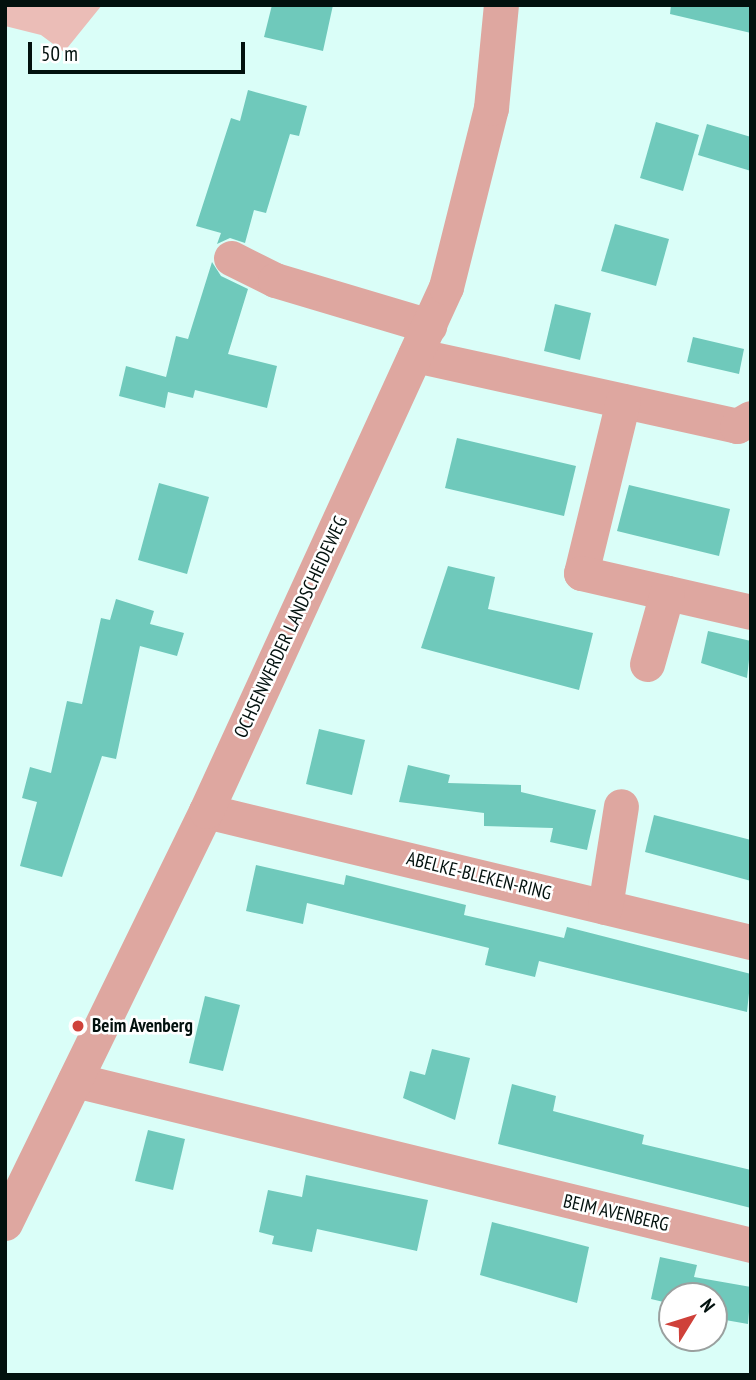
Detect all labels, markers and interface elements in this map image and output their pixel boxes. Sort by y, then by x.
scale bar [32,28,248,72]
text: 50 m [41,40,78,67]
street label: OCHSENWERDER LANDSCHEIDEWEG [229,512,353,742]
street label: ABELKE-BLEKEN-RING [404,847,554,905]
place label: Beim Avenberg [92,1015,193,1037]
marker: Beim Avenberg [70,1018,86,1034]
street label: BEIM AVENBERG [561,1190,671,1236]
north arrow [658,1282,728,1352]
text: N [695,1294,721,1317]

